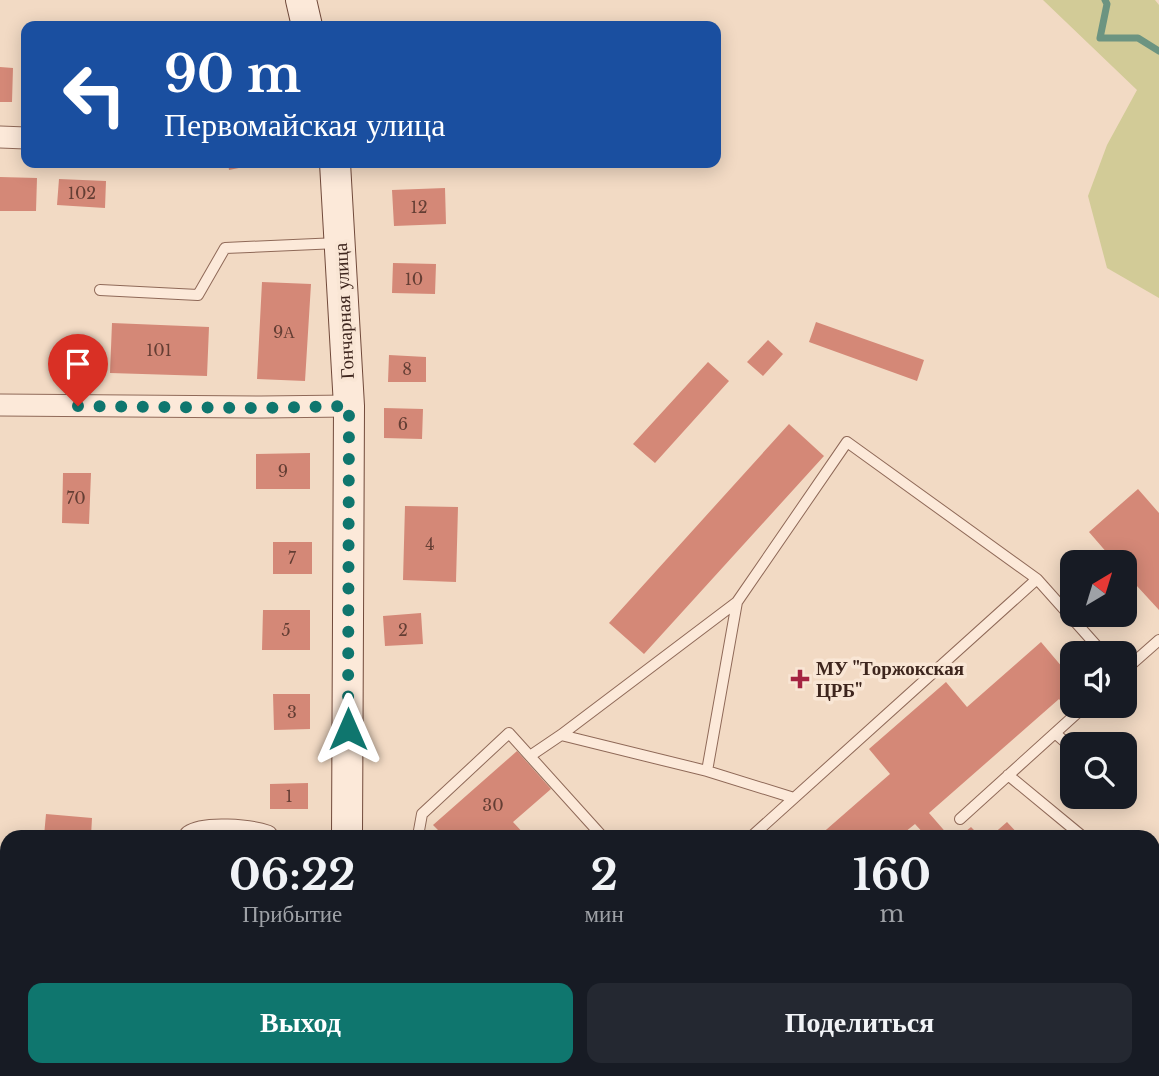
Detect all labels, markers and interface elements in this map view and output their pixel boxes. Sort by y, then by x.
text: 90 m [164,44,301,105]
icon: left [49,49,140,140]
text: Первомайская улица [164,105,445,145]
house number: 102 [68,183,96,203]
house number: 12 [411,197,428,217]
street label: Гончарная улица [329,242,359,380]
house number: 10 [405,269,423,289]
house number: 9А [273,322,295,342]
pin [48,334,108,406]
house number: 101 [146,340,172,360]
icon: arrive [59,345,97,383]
house number: 8 [402,359,412,379]
house number: 6 [398,414,408,434]
house number: 9 [278,461,288,481]
house number: 70 [66,488,86,508]
house number: 4 [425,534,435,554]
house number: 7 [288,548,297,568]
north arrow [1060,550,1138,626]
map controls [1060,550,1137,809]
house number: 5 [281,620,291,640]
house number: 2 [398,620,408,640]
button: sound [1060,641,1137,718]
place label: МУ "Торжокская ЦРБ" [816,657,964,702]
marker: МУ "Торжокская ЦРБ" [790,669,810,689]
position arrow [311,692,385,766]
house number: 3 [287,702,297,722]
button: search [1060,732,1137,809]
house number: 1 [285,786,293,806]
house number: 30 [482,795,504,815]
text: 06:22 [229,849,356,901]
text: 2 [590,849,618,901]
text: 160 [853,849,931,901]
text: Прибытие [242,900,342,928]
text: мин [585,900,624,928]
text: m [880,900,904,928]
button: Выход [28,983,573,1063]
button: Поделиться [587,983,1132,1063]

